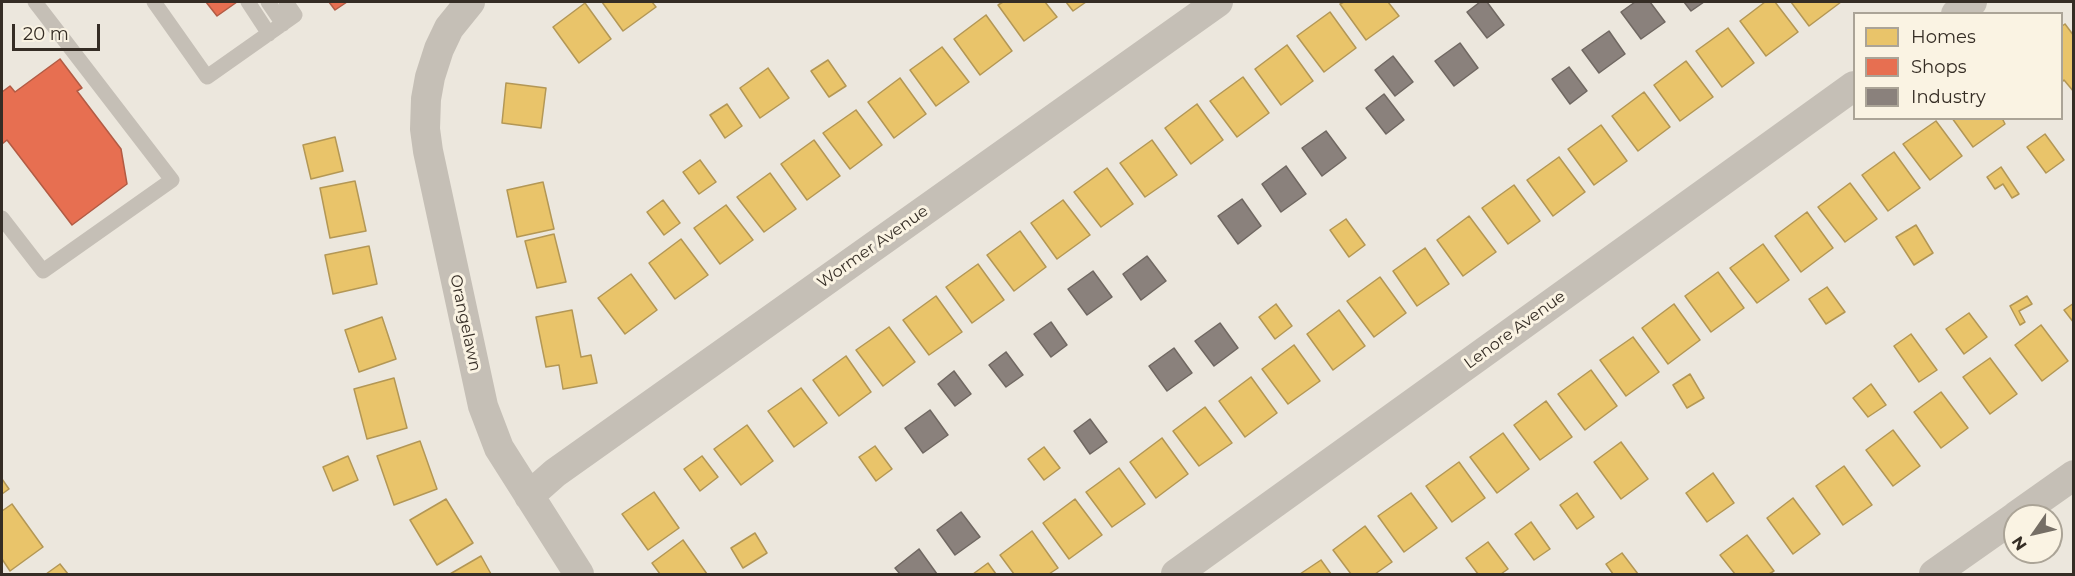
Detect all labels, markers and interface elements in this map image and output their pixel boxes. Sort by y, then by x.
scale bar [15,12,104,50]
legend [1853,12,2063,120]
text: 20 m [23,23,69,45]
text: Homes [1911,26,1976,48]
text: Shops [1911,56,1967,78]
text: Industry [1911,86,1986,108]
street label: Wormer Avenue [814,202,932,292]
street label: Orangelawn [445,273,485,373]
street label: Lenore Avenue [1461,287,1569,373]
north arrow [2003,504,2063,564]
text: N [2008,533,2031,554]

